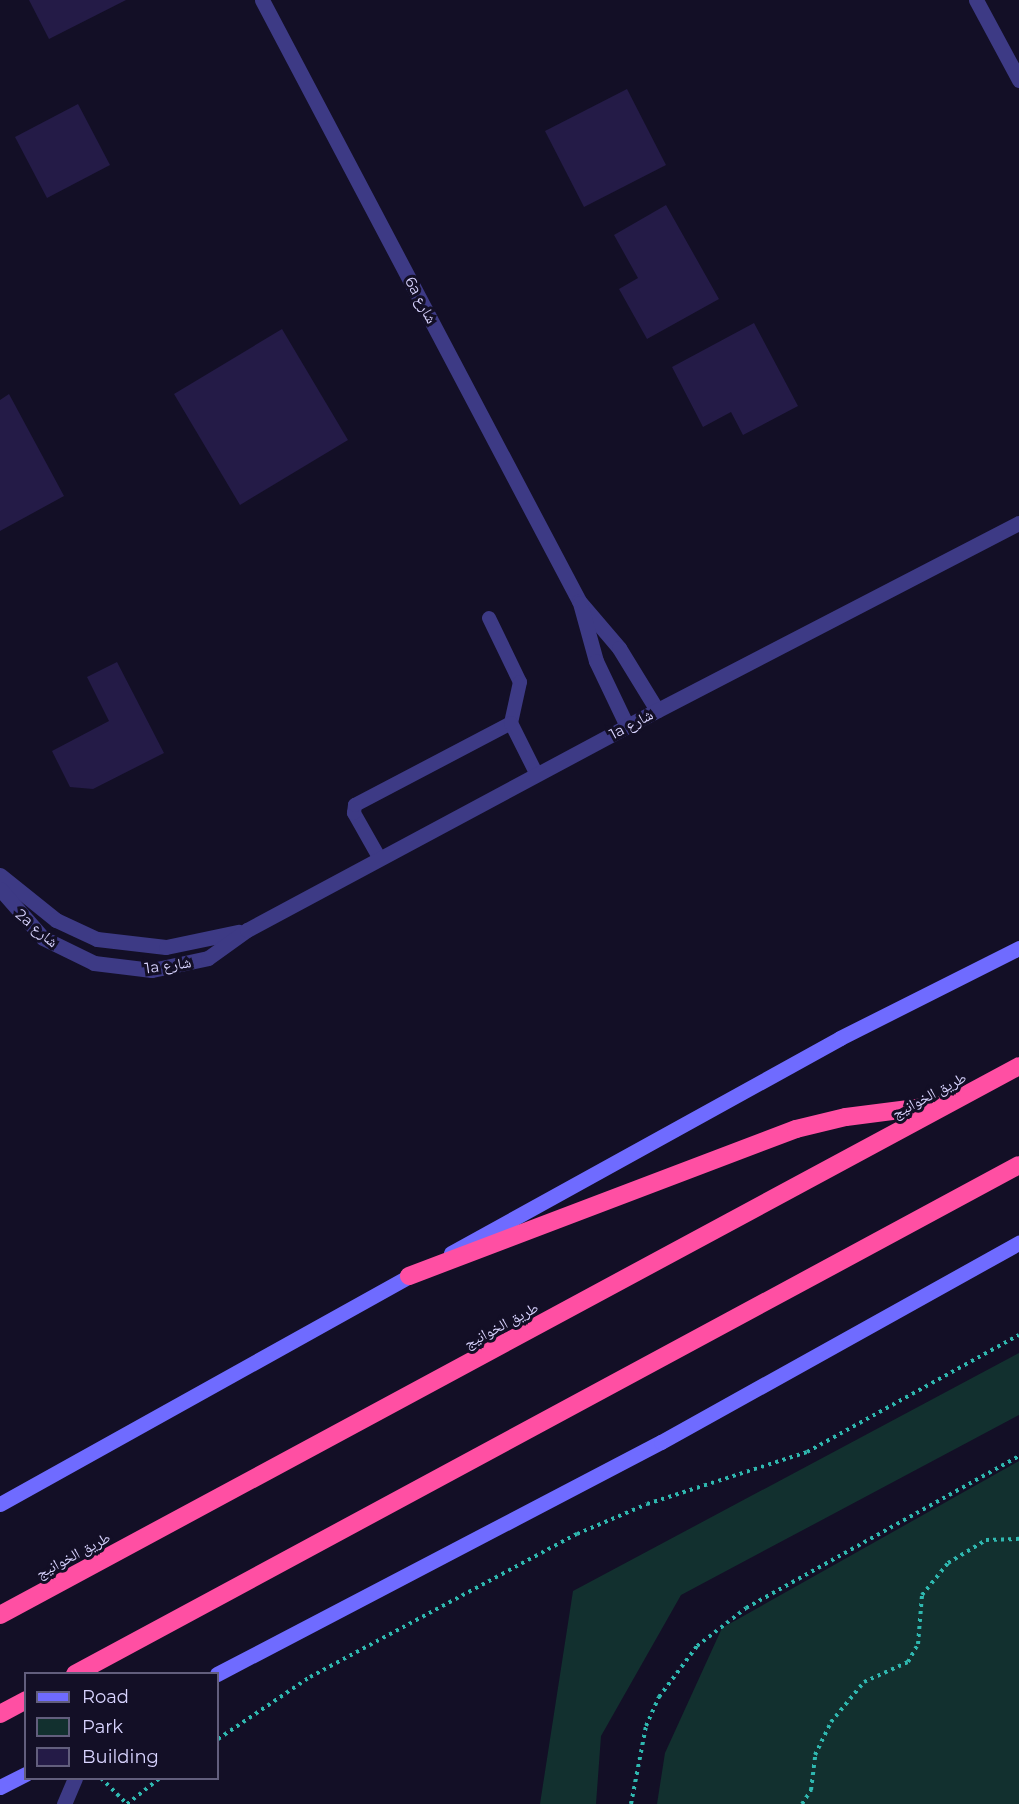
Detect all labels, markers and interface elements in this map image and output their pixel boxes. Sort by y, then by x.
street label: 6a شارع [401,274,441,326]
street label: 1a شارع [606,705,656,743]
street label: 2a شارع [12,905,62,951]
street label: 1a شارع [144,953,192,977]
street label: طريق الخوانيج [889,1068,969,1122]
street label: طريق الخوانيج [461,1298,541,1352]
street label: طريق الخوانيج [33,1528,113,1582]
legend [24,1672,219,1780]
text: Road [82,1686,129,1708]
text: Park [82,1716,123,1738]
text: Building [82,1746,159,1768]

